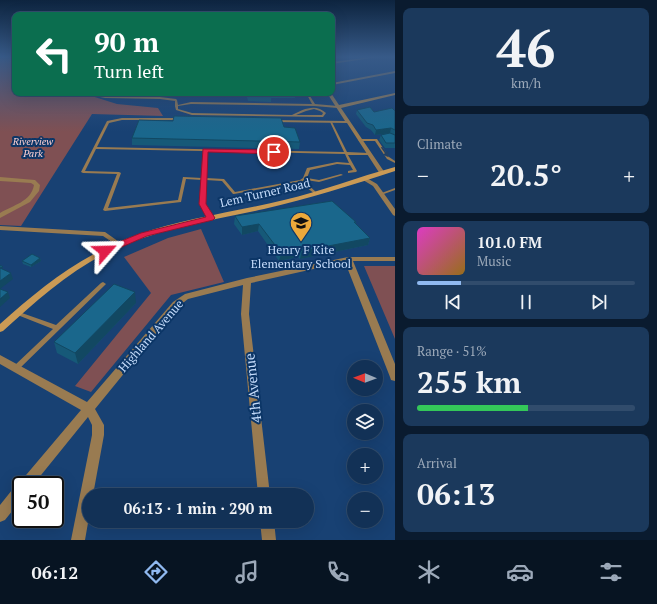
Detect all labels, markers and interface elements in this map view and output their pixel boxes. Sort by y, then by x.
text: 46 [497,13,555,82]
text: 90 m [94,23,159,60]
icon: left [28,28,80,80]
text: Turn left [94,59,164,83]
text: km/h [511,74,541,92]
park label: Riverview Park [12,135,53,160]
pin [257,135,291,169]
text: Climate [417,135,462,153]
icon: arrive [263,141,285,163]
one-way arrow [381,147,388,158]
text: 20.5° [490,155,562,195]
text: − [417,161,429,190]
text: + [623,161,635,190]
street label: Lem Turner Road [218,175,312,210]
school or university icon: Henry F Kite Elementary School [288,210,314,243]
position arrow [84,230,126,272]
text: 101.0 FM [477,232,542,252]
place label: Henry F Kite Elementary School [251,242,352,271]
text: Music [477,252,511,270]
icon: previous [442,291,464,313]
icon: pause [515,291,537,313]
icon: next [588,291,610,313]
street label: Highland Avenue [115,296,186,375]
text: Range · 51% [417,342,487,360]
street label: 4th Avenue [239,352,266,424]
north arrow [347,360,383,396]
map controls [347,360,383,528]
text: 255 km [417,362,521,402]
button: layers [347,404,383,440]
button: + [347,448,383,484]
text: Arrival [417,454,457,472]
text: 06:13 [417,474,495,514]
speed limit sign: 50 [12,476,64,528]
button: − [347,492,383,528]
text: 06:13 · 1 min · 290 m [124,498,272,518]
icon: directions [142,558,170,586]
icon: music [233,558,261,586]
icon: phone [324,558,352,586]
icon: climate [415,558,443,586]
icon: car [506,558,534,586]
icon: filters [597,558,625,586]
text: 06:12 [32,560,78,584]

